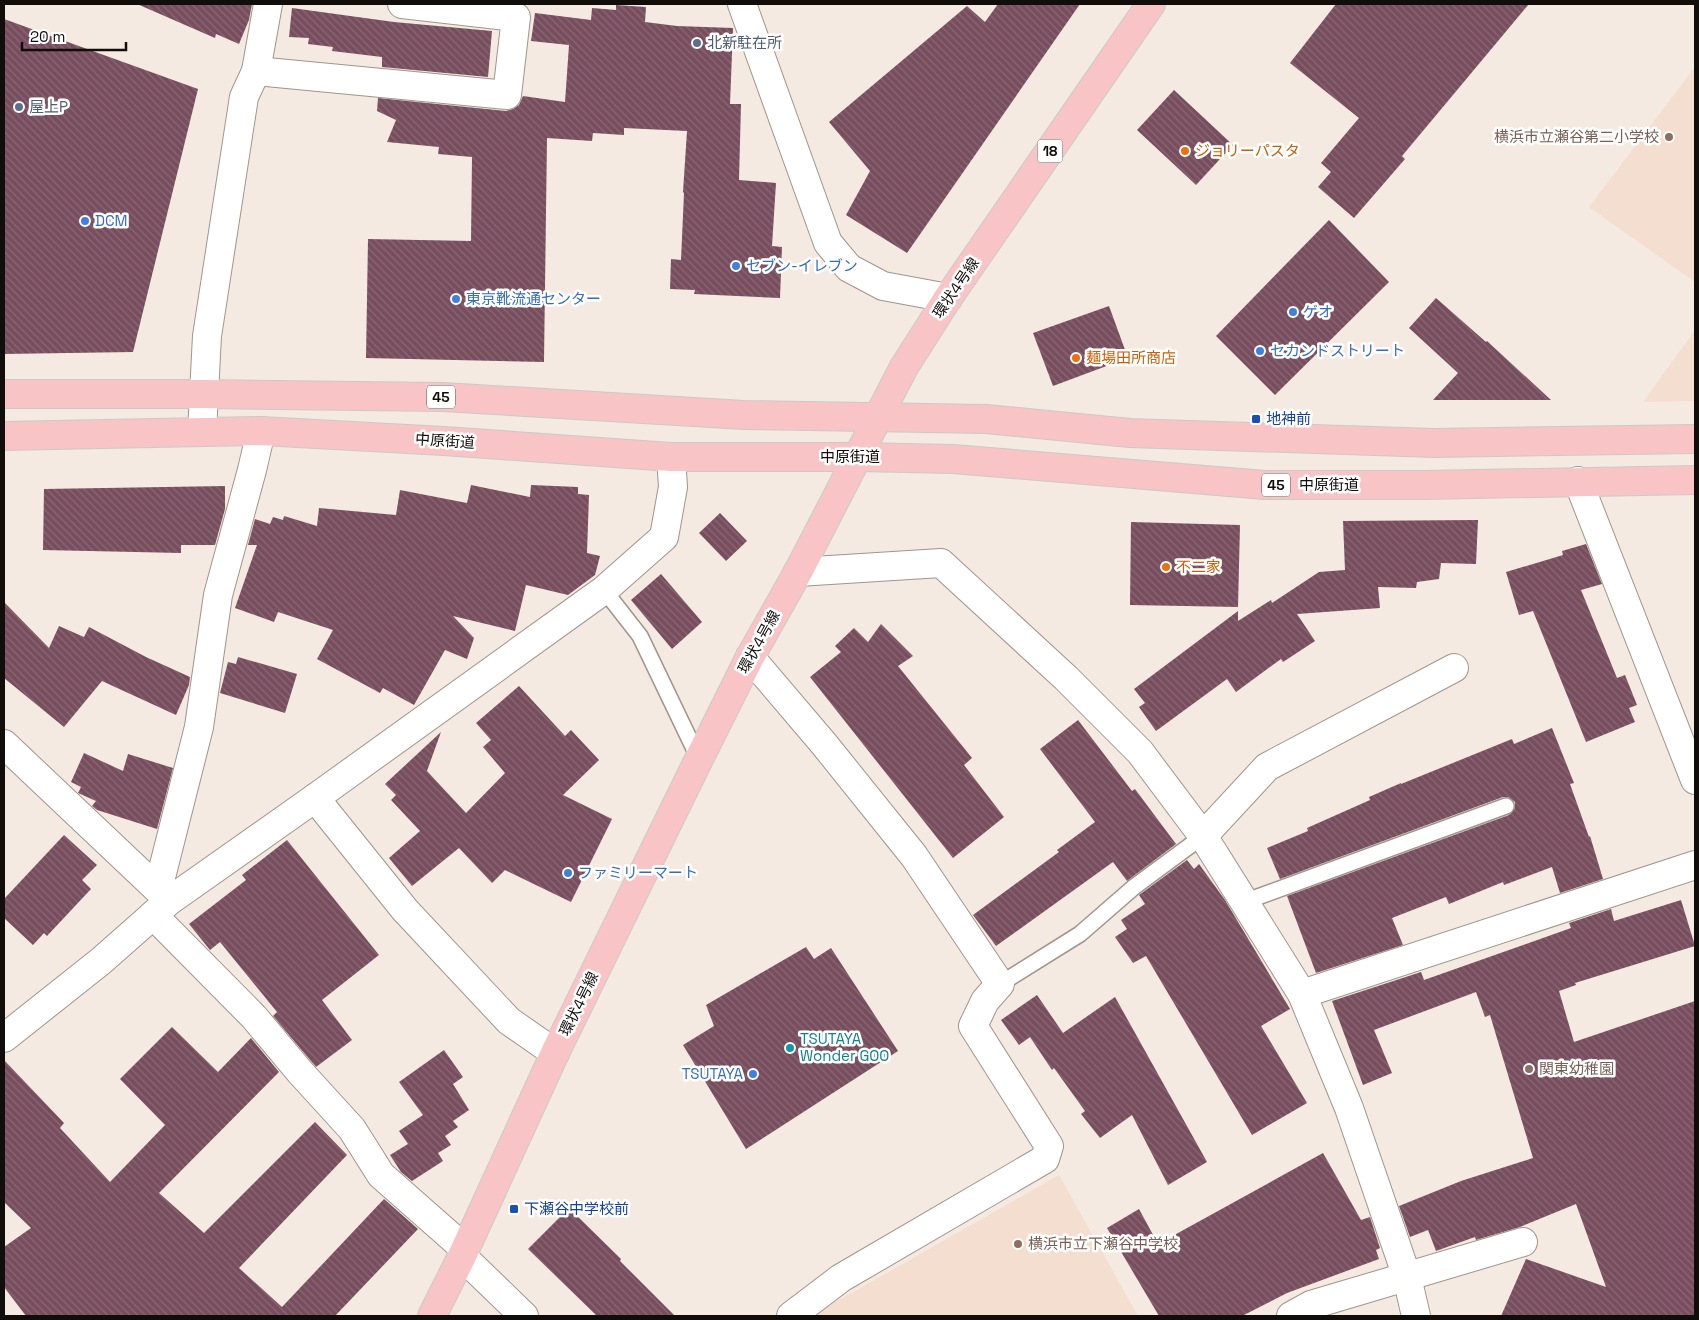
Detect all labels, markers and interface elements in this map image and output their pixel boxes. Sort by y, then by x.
scale bar [22,20,126,52]
text: 20 m [30,27,65,46]
place label: 北新駐在所 [707,33,782,52]
marker: 北新駐在所 [691,37,703,49]
place label: 屋上P [29,97,68,116]
marker: 屋上P [13,101,25,113]
place label: 横浜市立瀬谷第二小学校 [1494,127,1659,146]
marker: 横浜市立瀬谷第二小学校 [1663,131,1675,143]
road number: 18 [1038,140,1062,162]
place label: ジョリーパスタ [1195,141,1300,160]
marker: ジョリーパスタ [1179,145,1191,157]
place label: DCM [95,211,128,230]
marker: DCM [79,215,91,227]
street label: 環状4号線 [928,254,983,322]
place label: セブン-イレブン [746,256,858,275]
marker: セブン-イレブン [730,260,742,272]
place label: 東京靴流通センター [466,289,601,308]
marker: 東京靴流通センター [450,293,462,305]
place label: ゲオ [1303,302,1333,321]
marker: ゲオ [1287,306,1299,318]
place label: セカンドストリート [1270,341,1405,360]
marker: セカンドストリート [1254,345,1266,357]
place label: 麺場田所商店 [1086,348,1176,367]
marker: 麺場田所商店 [1070,352,1082,364]
road number: 45 [427,386,455,408]
place label: 地神前 [1266,409,1311,428]
marker: 地神前 [1250,413,1262,425]
street label: 中原街道 [414,429,476,452]
street label: 中原街道 [820,447,880,466]
road number: 45 [1262,474,1290,496]
street label: 中原街道 [1299,475,1359,494]
place label: 不二家 [1176,557,1221,576]
marker: 不二家 [1160,561,1172,573]
street label: 環状4号線 [733,607,784,677]
place label: ファミリーマート [578,863,698,882]
marker: ファミリーマート [562,867,574,879]
street label: 環状4号線 [555,968,602,1039]
place label: TSUTAYA Wonder GOO [800,1029,889,1065]
marker: TSUTAYA Wonder GOO [784,1042,796,1054]
place label: 関東幼稚園 [1539,1059,1614,1078]
marker: 関東幼稚園 [1523,1063,1535,1075]
place label: TSUTAYA [682,1064,744,1083]
marker: TSUTAYA [747,1068,759,1080]
place label: 下瀬谷中学校前 [524,1199,629,1218]
marker: 下瀬谷中学校前 [508,1203,520,1215]
place label: 横浜市立下瀬谷中学校 [1028,1234,1178,1253]
marker: 横浜市立下瀬谷中学校 [1012,1238,1024,1250]

